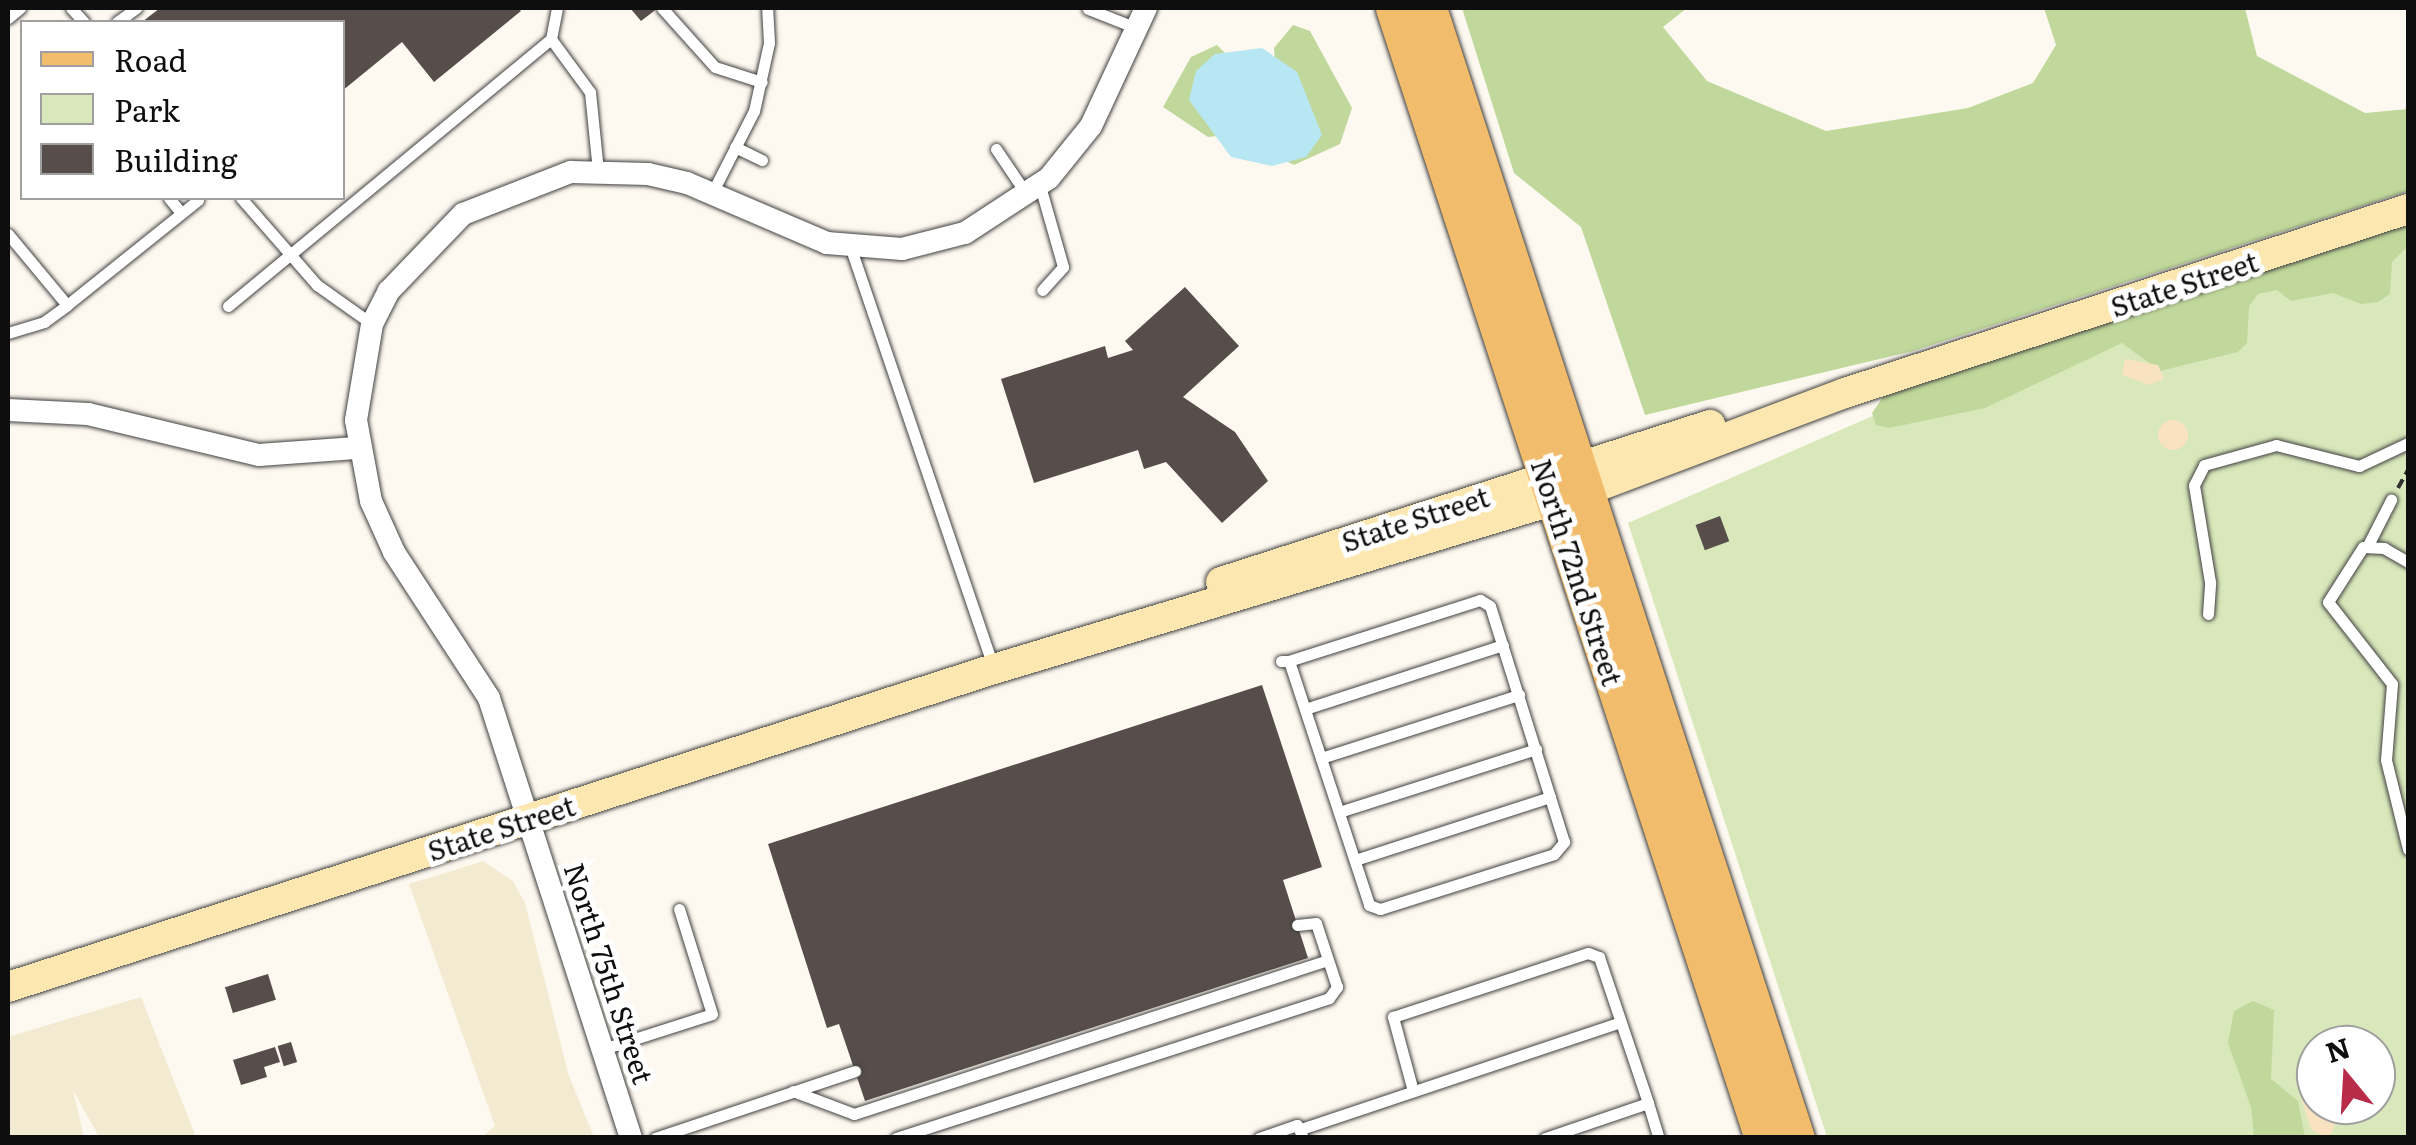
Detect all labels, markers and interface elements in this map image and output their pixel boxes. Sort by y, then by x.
legend [20,20,345,200]
text: Road [114,37,187,81]
text: Park [114,87,180,131]
text: Building [114,137,238,181]
street label: State Street [2106,243,2262,323]
street label: North 72nd Street [1525,454,1631,690]
street label: State Street [1337,478,1493,558]
street label: State Street [423,787,579,867]
street label: North 75th Street [558,858,662,1088]
north arrow [2296,1025,2396,1125]
text: N [2320,1025,2355,1072]

